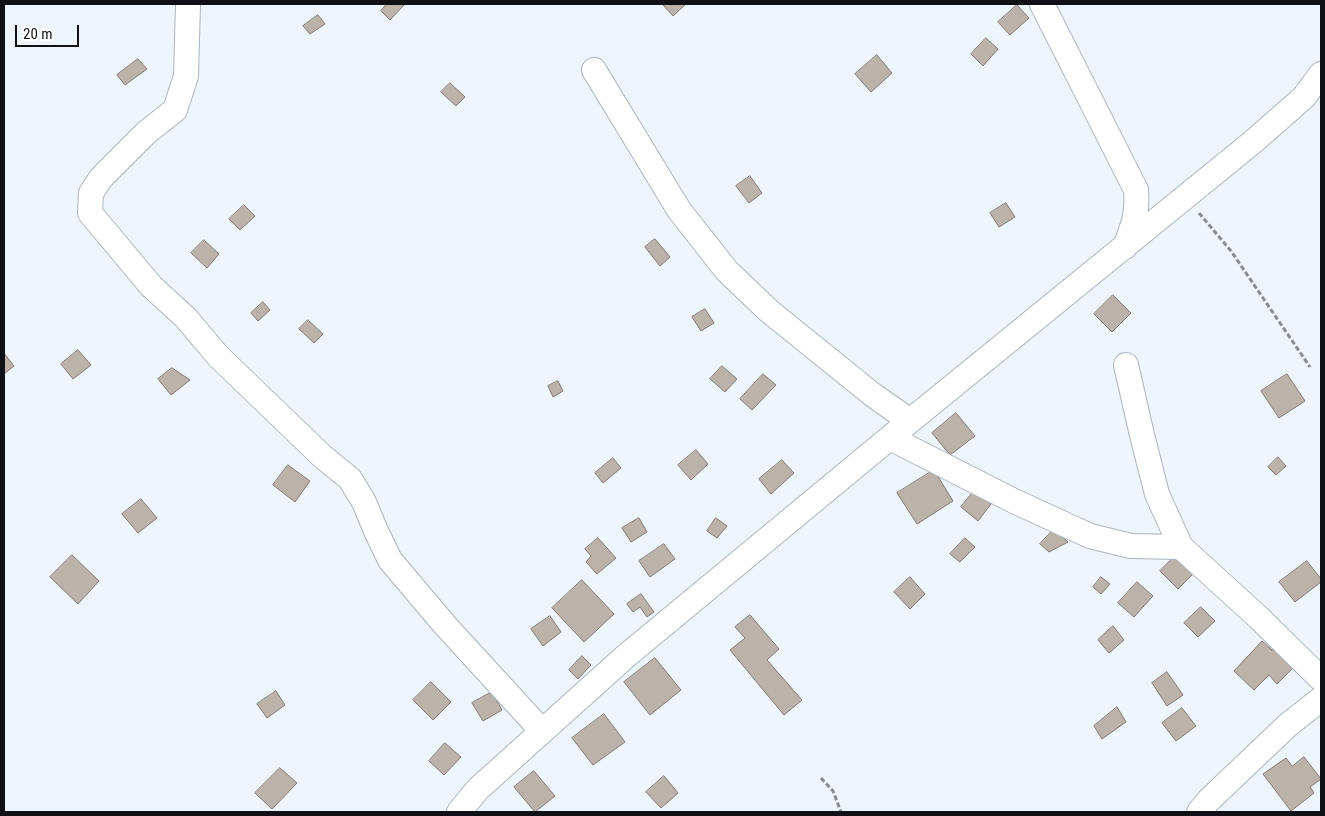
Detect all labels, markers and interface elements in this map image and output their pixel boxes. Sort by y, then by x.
scale bar [18,15,81,47]
text: 20 m [23,25,53,43]

